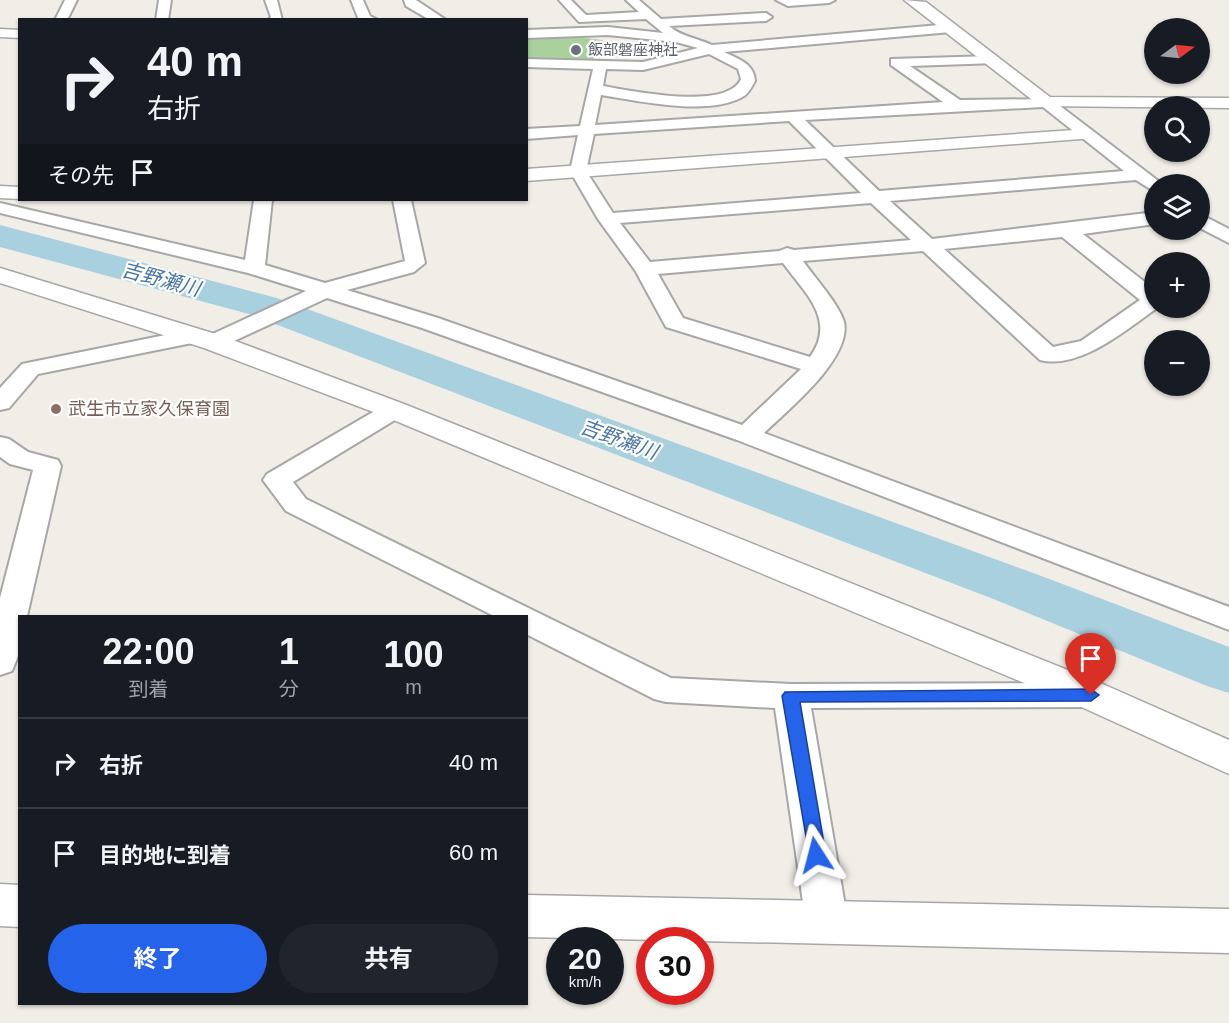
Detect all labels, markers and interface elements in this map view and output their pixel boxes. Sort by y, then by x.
north arrow [1144,18,1210,84]
map controls [1144,18,1210,396]
text: 40 m [147,38,243,85]
place label: 飯部磐座神社 [588,41,678,58]
icon: right [48,42,126,120]
marker: 飯部磐座神社 [569,43,583,57]
text: 右折 [147,94,201,124]
button: search [1144,96,1210,162]
icon: arrive [126,156,159,189]
text: その先 [48,163,114,188]
button: layers [1144,174,1210,240]
button: + [1144,252,1210,318]
water label: 吉野瀬川 [120,258,204,300]
button: − [1144,330,1210,396]
place label: 武生市立家久保育園 [68,399,230,419]
marker: 武生市立家久保育園 [49,402,63,416]
water label: 吉野瀬川 [578,415,662,464]
text: 22:00 [102,631,195,672]
text: 1 [279,631,299,672]
pin [1065,633,1116,695]
text: 100 [383,634,444,675]
icon: arrive [1074,642,1107,675]
text: m [405,676,422,698]
text: 到着 [128,678,168,700]
text: 分 [279,678,299,700]
icon: right [48,747,81,780]
text: 40 m [449,750,498,775]
text: 右折 [99,753,143,778]
position arrow [784,823,848,887]
icon: arrive [48,837,81,870]
text: 60 m [449,840,498,865]
text: 目的地に到着 [99,843,231,868]
button: 終了 [48,924,267,993]
button: 共有 [279,924,498,993]
speed limit sign: 30 [636,927,714,1005]
text: 20 [568,942,602,975]
text: km/h [569,973,601,990]

